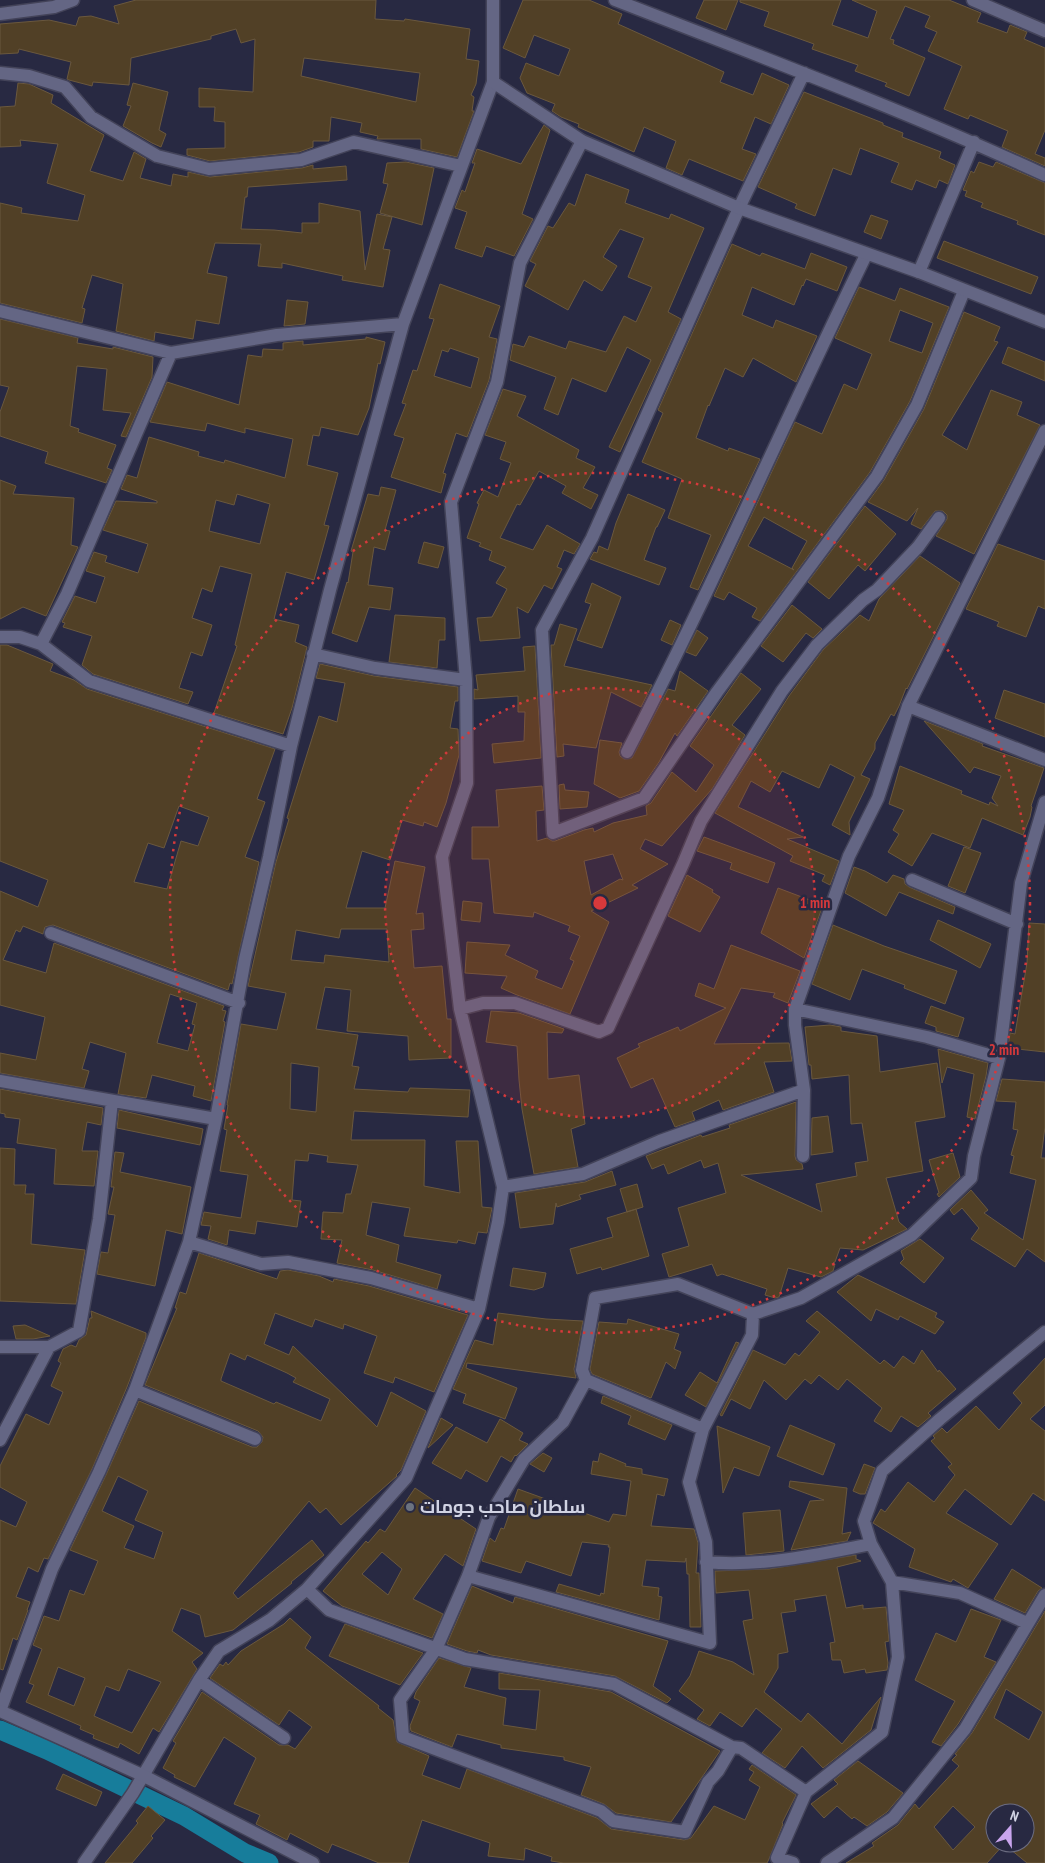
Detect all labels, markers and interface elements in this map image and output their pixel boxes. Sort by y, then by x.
text: 1 min [800,893,830,912]
centre of rings [591,894,609,912]
text: 2 min [989,1040,1019,1059]
place label: سلطان صاحب جومات [420,1495,585,1518]
marker: سلطان صاحب جومات [404,1501,416,1513]
north arrow [985,1803,1035,1853]
text: N [1008,1806,1021,1826]

